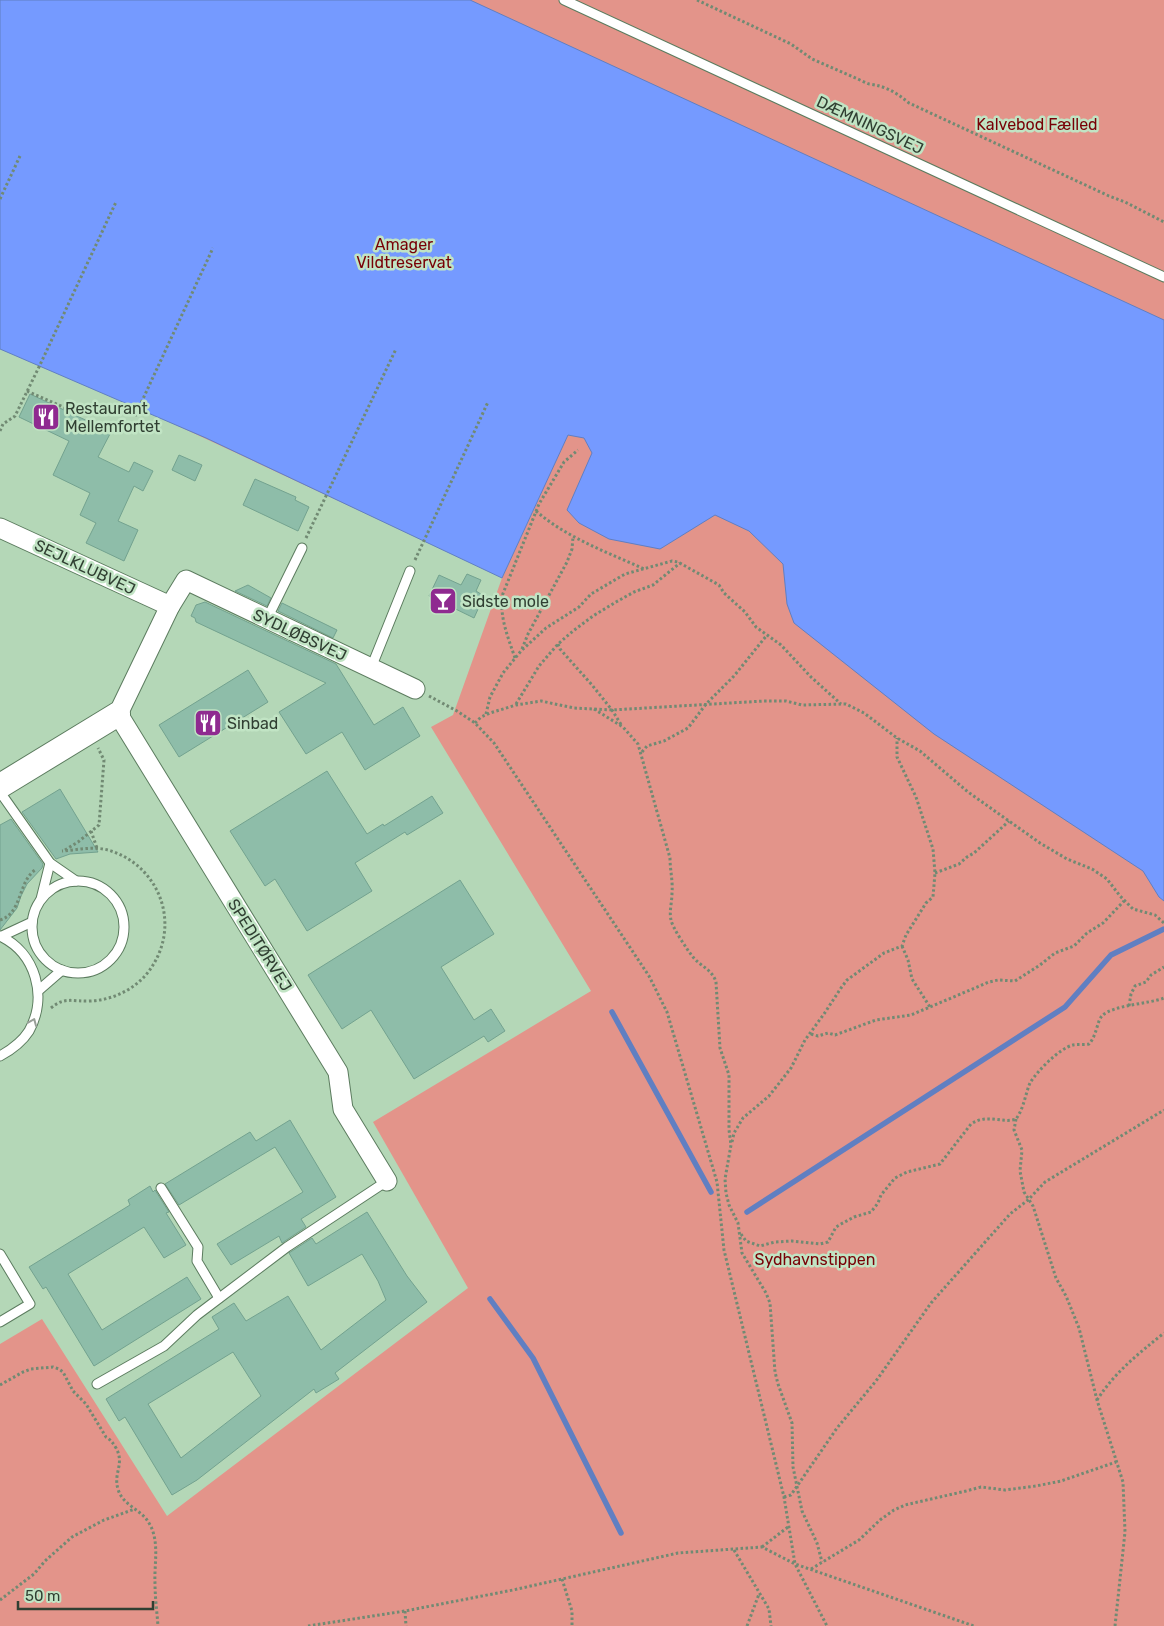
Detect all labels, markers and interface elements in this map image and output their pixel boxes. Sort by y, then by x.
street label: DÆMNINGSVEJ [813,92,927,158]
park label: Kalvebod Fælled [976,115,1098,134]
park label: Amager Vildtreservat [356,235,452,272]
place label: Restaurant Mellemfortet [65,399,160,436]
restaurant icon: Restaurant Mellemfortet [31,402,61,432]
street label: SEJLKLUBVEJ [32,535,138,599]
bar icon: Sidste mole [428,586,458,616]
place label: Sidste mole [462,592,549,611]
street label: SYDLØBSVEJ [250,605,350,665]
restaurant icon: Sinbad [193,708,223,738]
place label: Sinbad [227,714,278,733]
street label: SPEDITØRVEJ [224,895,296,995]
one-way arrow [26,1018,37,1027]
park label: Sydhavnstippen [755,1250,876,1269]
scale bar [18,1578,152,1610]
text: 50 m [25,1587,60,1605]

